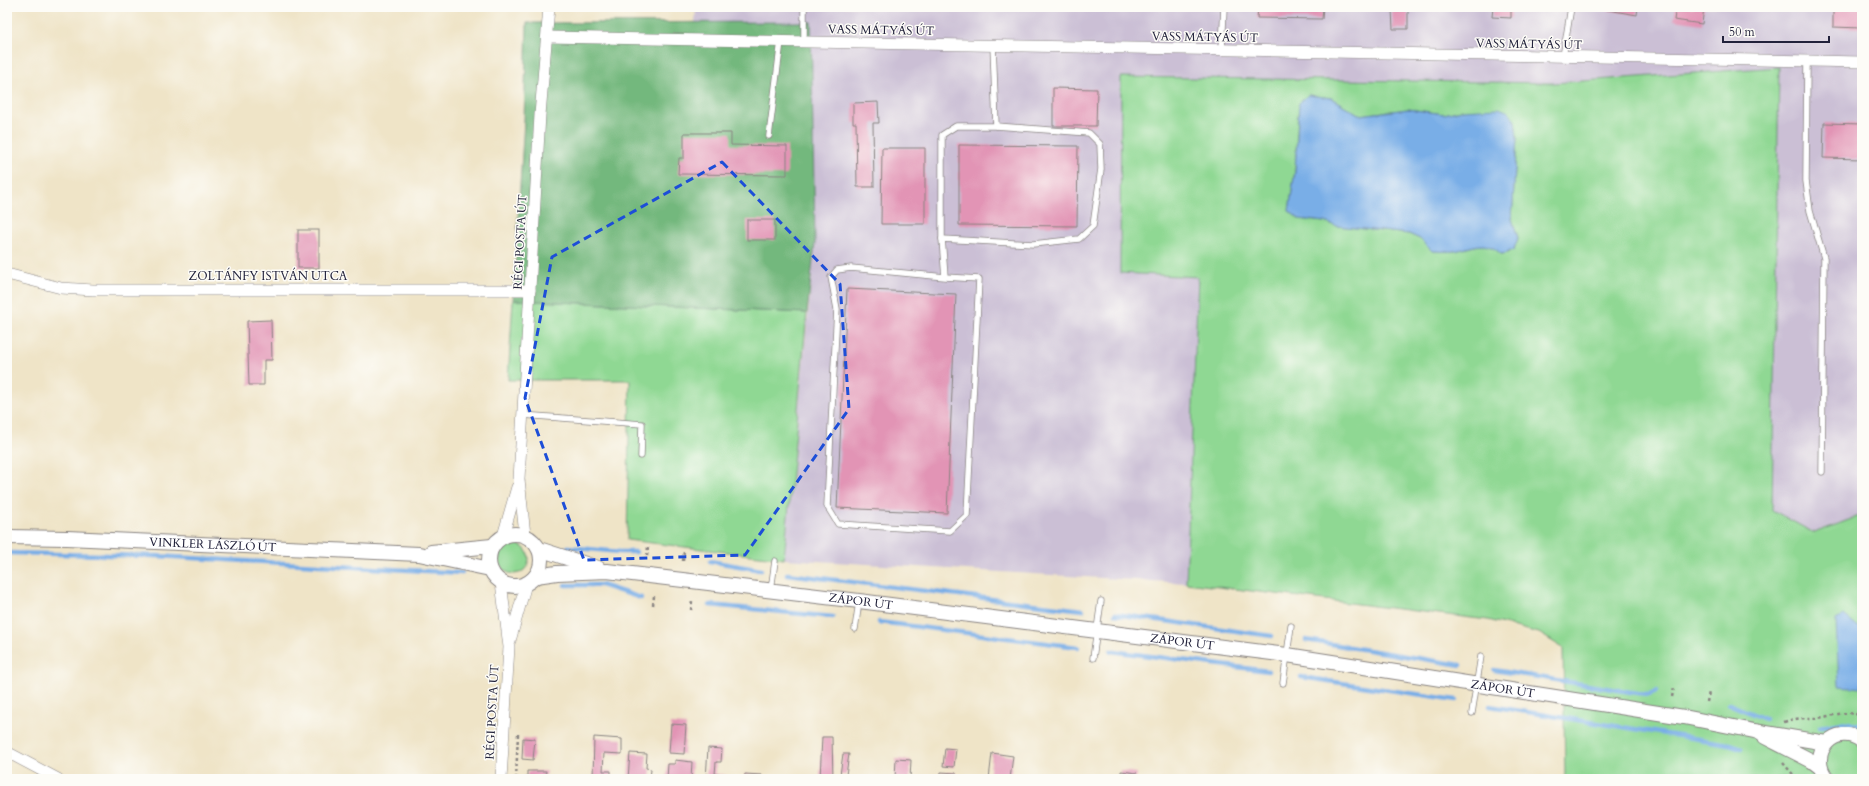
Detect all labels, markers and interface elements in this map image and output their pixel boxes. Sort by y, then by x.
scale bar [1723,18,1829,44]
street label: VASS MÁTYÁS ÚT [828,20,935,39]
text: 50 m [1729,24,1756,40]
street label: VASS MÁTYÁS ÚT [1152,27,1259,46]
street label: VASS MÁTYÁS ÚT [1476,34,1583,53]
street label: RÉGI POSTA ÚT [509,194,530,290]
street label: ZOLTÁNFY ISTVÁN UTCA [189,267,348,284]
street label: VINKLER LÁSZLÓ ÚT [149,534,277,556]
street label: ZÁPOR ÚT [828,589,894,613]
street label: ZÁPOR ÚT [1149,630,1216,654]
street label: RÉGI POSTA ÚT [481,664,502,760]
street label: ZÁPOR ÚT [1470,676,1536,702]

